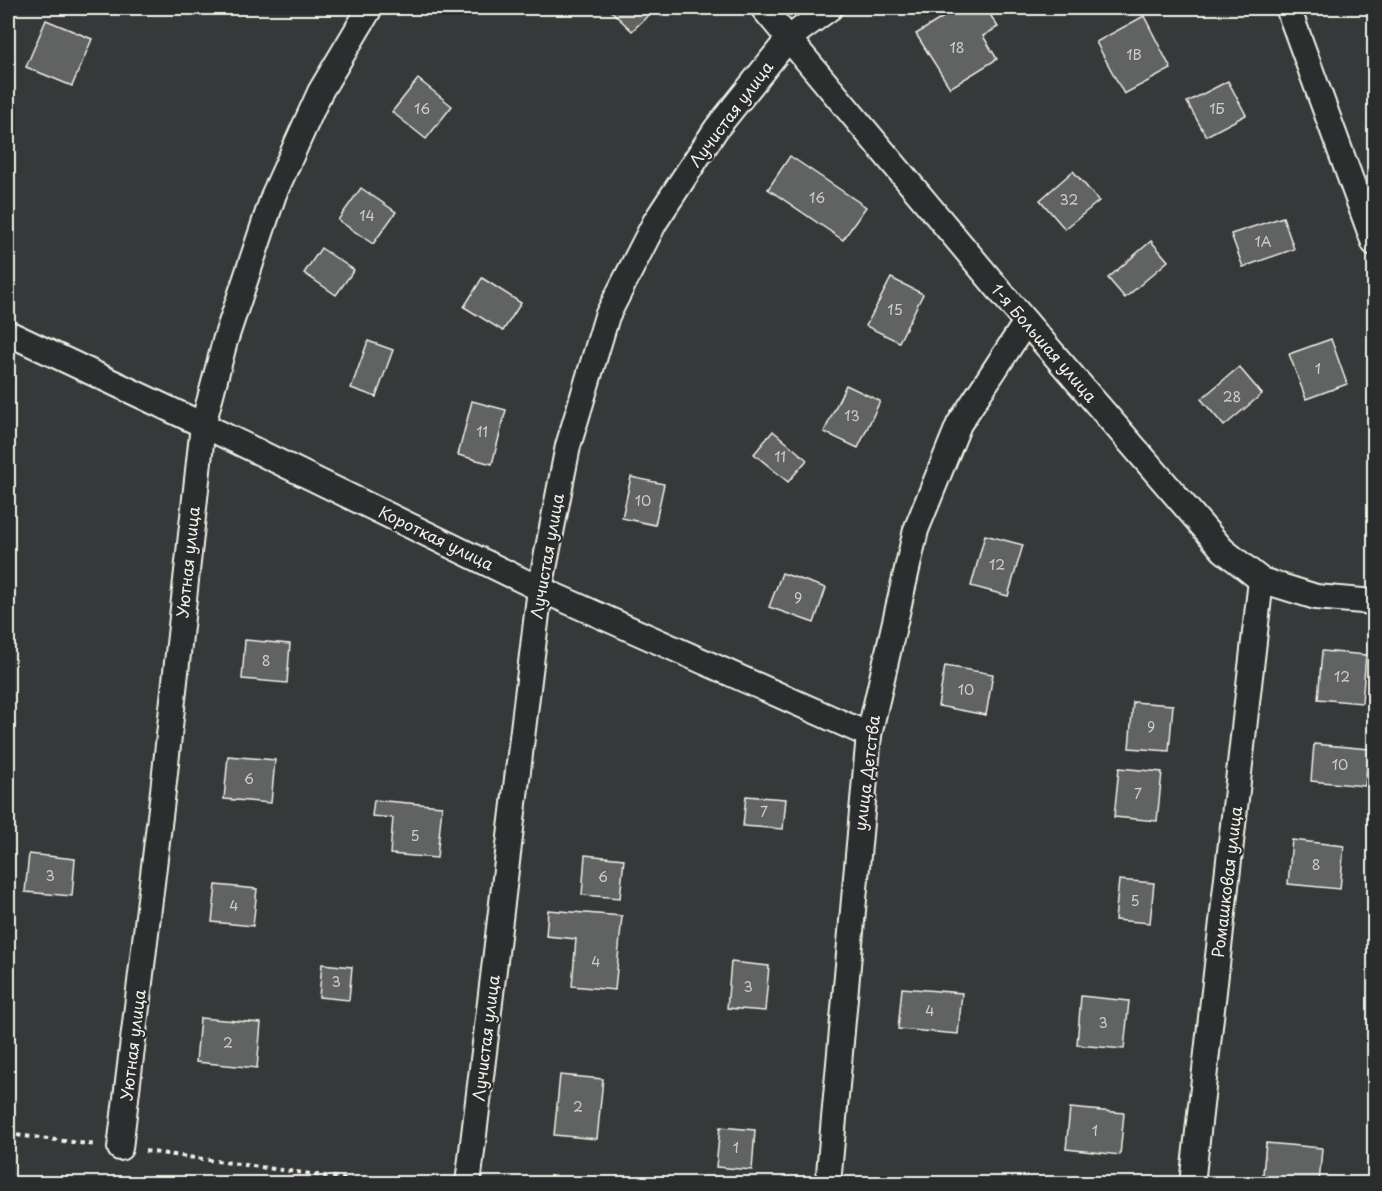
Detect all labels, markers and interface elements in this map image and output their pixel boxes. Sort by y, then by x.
house number: 18 [949,37,965,58]
house number: 1В [1126,44,1142,65]
street label: Лучистая улица [682,56,778,171]
house number: 16 [414,98,430,119]
house number: 1Б [1209,98,1225,119]
house number: 16 [809,187,825,208]
house number: 32 [1060,189,1078,210]
house number: 14 [359,205,375,226]
house number: 1А [1254,231,1272,252]
street label: 1-я Большая улица [986,278,1103,407]
house number: 15 [887,299,903,320]
house number: 1 [1315,358,1321,379]
house number: 28 [1223,386,1241,407]
house number: 13 [844,405,860,426]
house number: 11 [476,421,488,442]
house number: 11 [774,446,786,467]
house number: 10 [635,490,651,511]
street label: Лучистая улица [523,491,569,620]
street label: Короткая улица [375,499,498,575]
street label: Уютная улица [169,505,205,619]
house number: 12 [989,554,1005,575]
house number: 9 [794,587,802,608]
house number: 8 [262,650,270,671]
house number: 12 [1334,666,1350,687]
house number: 10 [958,679,974,700]
street label: улица Детства [847,714,885,832]
house number: 9 [1147,716,1155,737]
house number: 10 [1332,754,1348,775]
house number: 6 [244,768,254,789]
house number: 7 [1134,783,1142,804]
house number: 7 [760,801,768,822]
street label: Ромашковая улица [1205,805,1247,959]
house number: 5 [410,825,420,846]
house number: 8 [1312,854,1320,875]
house number: 3 [45,865,55,886]
house number: 6 [598,866,608,887]
house number: 5 [1130,890,1140,911]
house number: 4 [229,895,239,916]
house number: 4 [591,951,601,972]
house number: 3 [331,971,341,992]
street label: Лучистая улица [465,973,505,1102]
house number: 3 [743,976,753,997]
street label: Уютная улица [113,988,151,1102]
house number: 4 [925,1000,935,1021]
house number: 3 [1098,1012,1108,1033]
house number: 2 [223,1032,233,1053]
house number: 2 [573,1096,583,1117]
house number: 1 [1092,1120,1098,1141]
house number: 1 [733,1137,739,1158]

